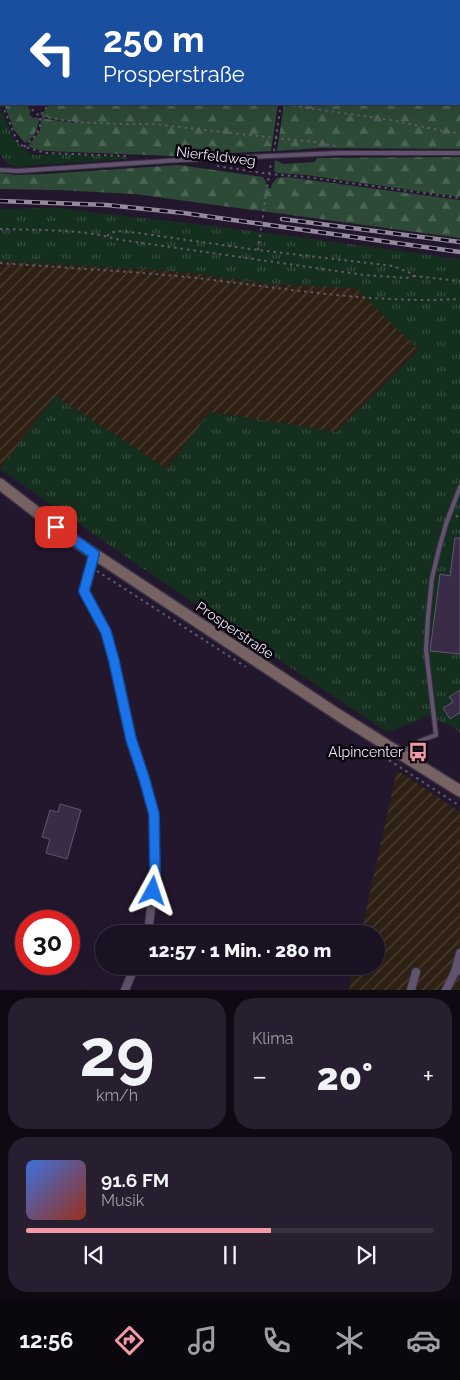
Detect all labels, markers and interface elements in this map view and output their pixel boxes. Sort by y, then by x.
text: 250 m [103,19,205,60]
icon: left [20,20,85,85]
text: Prosperstraße [103,61,245,87]
street label: Nierfeldweg [175,143,257,169]
pin [35,506,77,548]
icon: arrive [42,513,70,541]
street label: Prosperstraße [193,598,277,662]
bus stop icon: Alpincenter [407,741,429,763]
place label: Alpincenter [328,744,403,760]
position arrow [126,864,178,916]
speed limit sign: 30 [15,910,80,975]
text: 12:57 · 1 Min. · 280 m [149,939,331,961]
text: 29 [80,1015,154,1091]
text: Klima [252,1029,294,1048]
text: 20° [317,1054,373,1099]
text: − [252,1060,267,1093]
text: + [422,1060,434,1093]
text: km/h [96,1086,138,1105]
text: 91.6 FM [101,1169,169,1191]
text: Musik [101,1191,144,1210]
icon: previous [80,1241,108,1269]
icon: pause [216,1241,244,1269]
icon: next [352,1241,380,1269]
icon: directions [112,1323,147,1358]
icon: music [185,1323,220,1358]
icon: phone [259,1323,294,1358]
icon: climate [332,1323,367,1358]
icon: car [406,1323,441,1358]
text: 12:56 [19,1327,73,1353]

